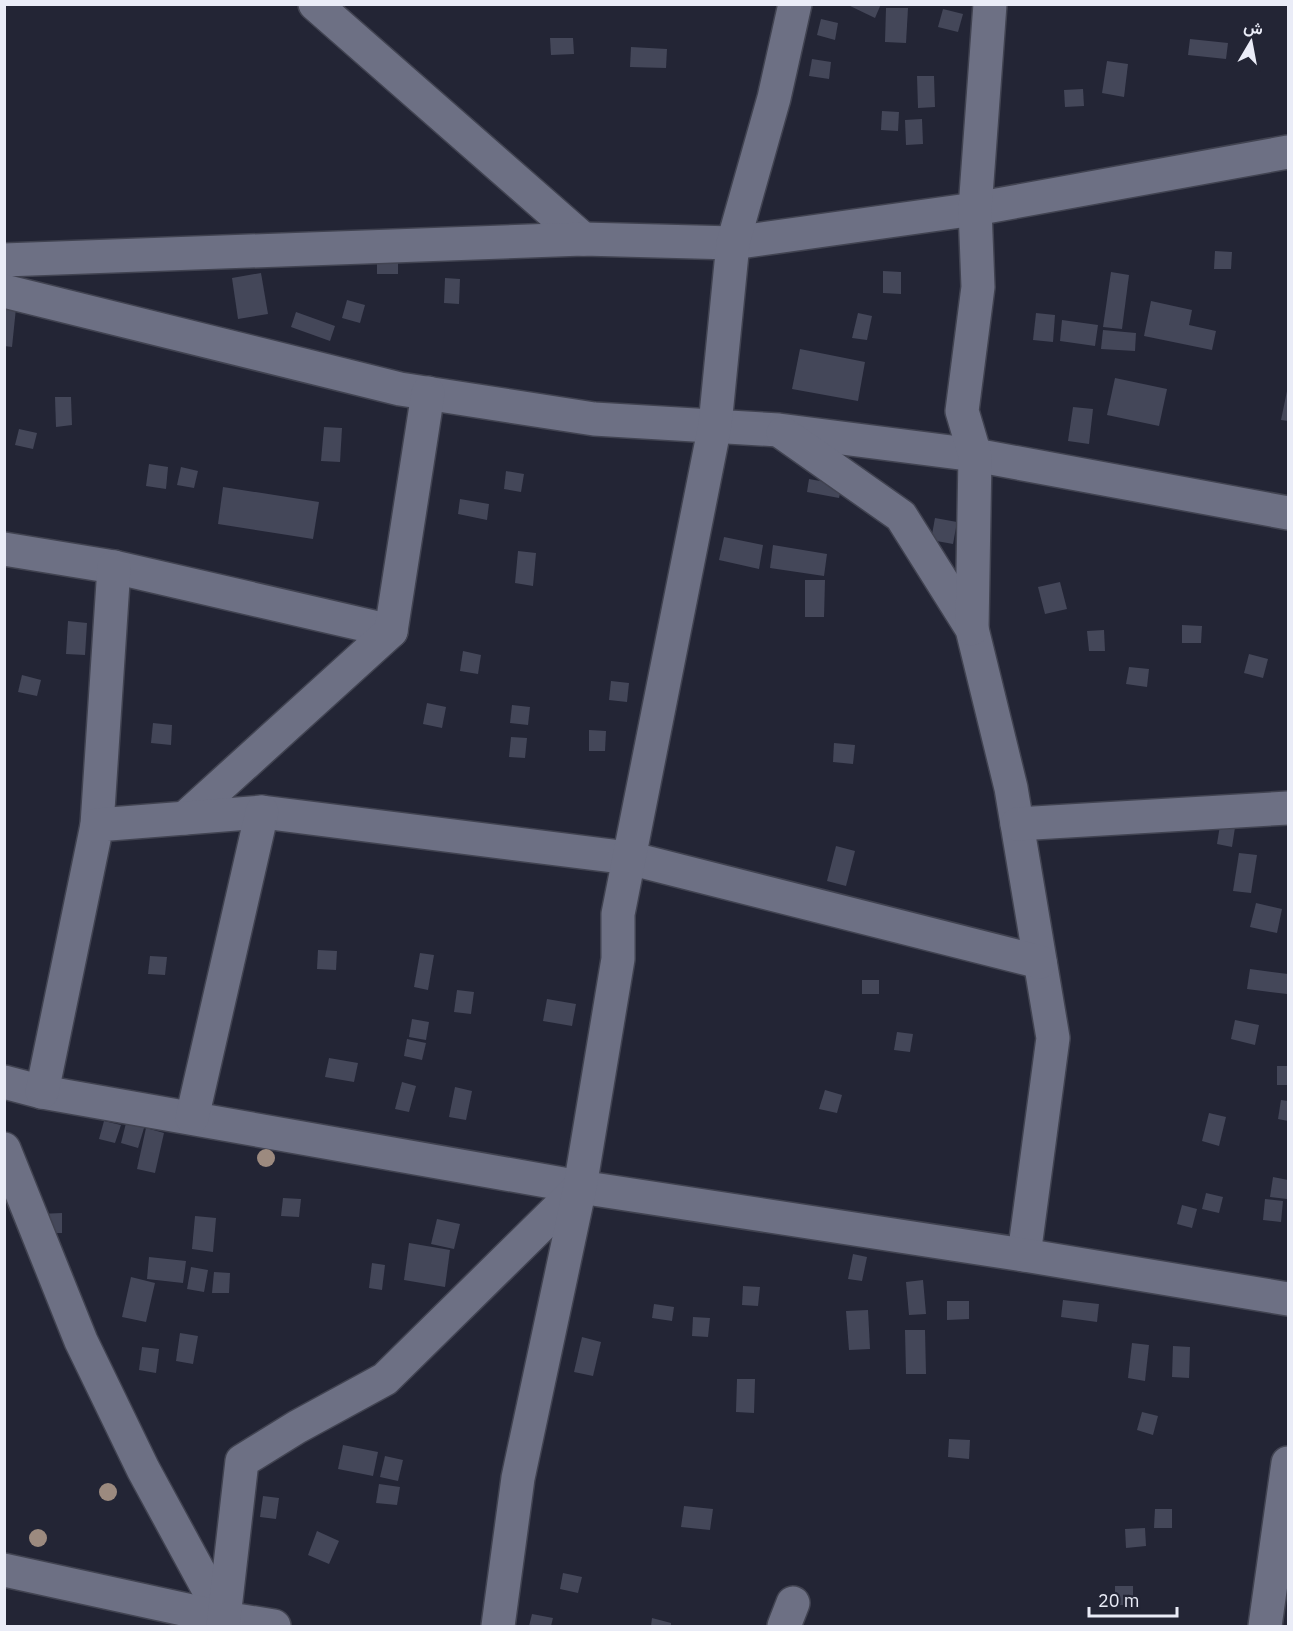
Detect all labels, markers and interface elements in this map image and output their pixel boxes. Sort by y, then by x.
north arrow [1221,12,1281,72]
text: ش [1242,16,1265,39]
scale bar [1089,1580,1178,1618]
text: 20 m [1098,1589,1140,1612]

